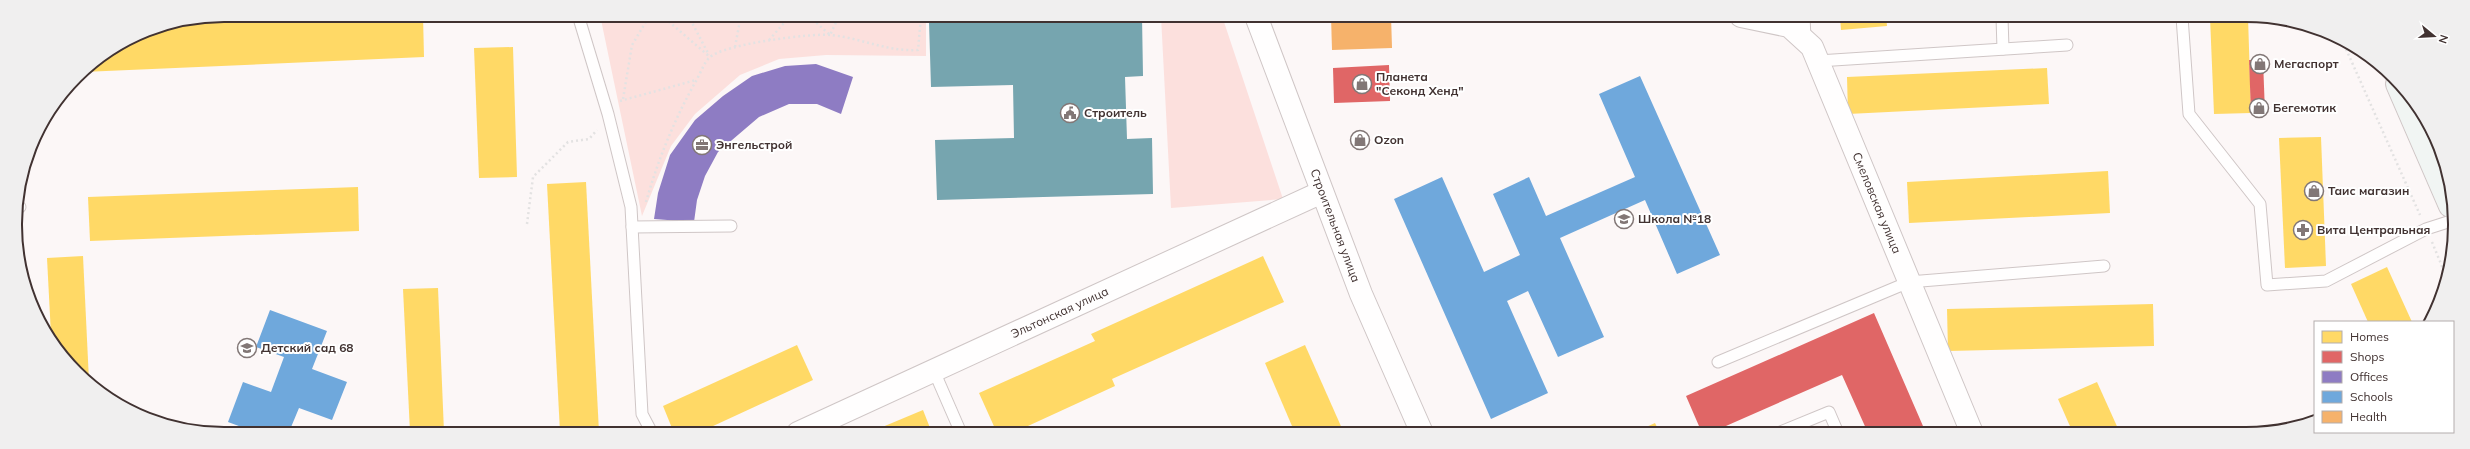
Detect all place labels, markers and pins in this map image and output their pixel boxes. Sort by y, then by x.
shop icon: Мегаспорт [2249,53,2271,75]
place label: Мегаспорт [2274,56,2339,71]
place label: Планета "Секонд Хенд" [1376,69,1464,98]
shop icon: Планета "Секонд Хенд" [1351,73,1373,95]
shop icon: Бегемотик [2248,97,2270,119]
place label: Бегемотик [2273,100,2336,115]
public building icon: Строитель [1059,102,1081,124]
place label: Строитель [1084,105,1147,120]
shop icon: Ozon [1349,129,1371,151]
place label: Ozon [1374,132,1404,147]
office icon: Энгельстрой [691,134,713,156]
place label: Энгельстрой [716,137,793,152]
shop icon: Таис магазин [2303,180,2325,202]
place label: Таис магазин [2328,183,2409,198]
school or university icon: Школа №18 [1613,208,1635,230]
place label: Школа №18 [1638,211,1711,226]
pharmacy icon: Вита Центральная [2292,219,2314,241]
place label: Вита Центральная [2317,222,2430,237]
school or university icon: Детский сад 68 [236,337,258,359]
place label: Детский сад 68 [261,340,354,355]

